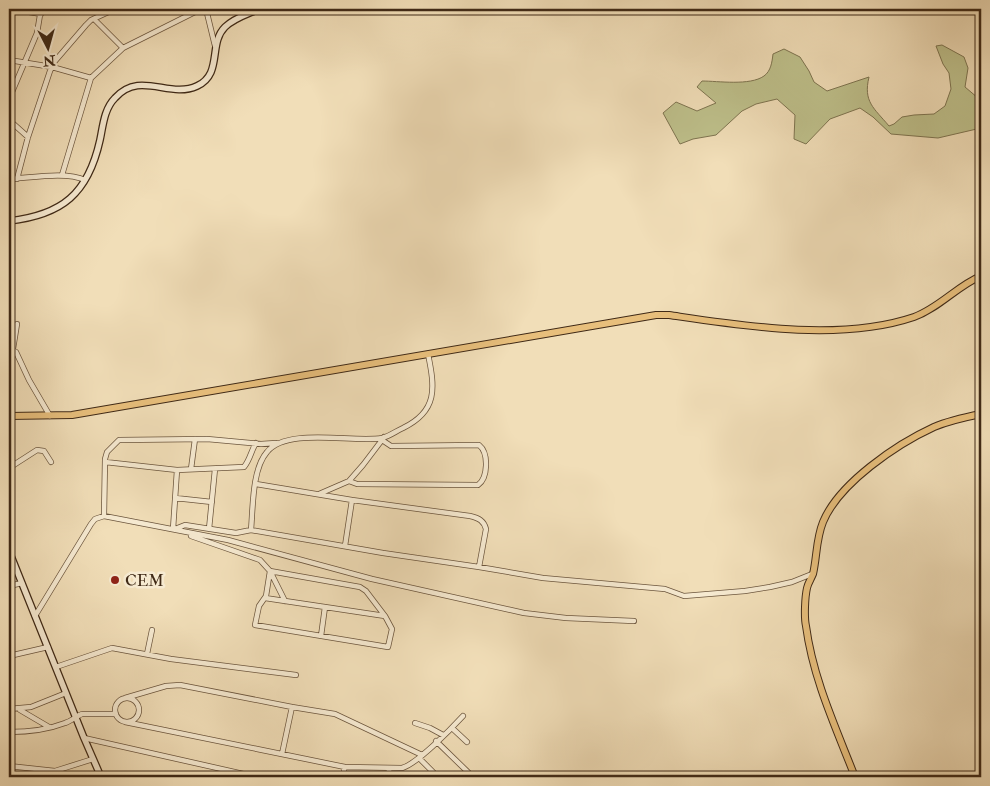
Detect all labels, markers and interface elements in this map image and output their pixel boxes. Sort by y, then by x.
north arrow [22,22,72,72]
text: N [42,51,57,70]
place label: CEM [125,571,164,591]
marker: CEM [109,574,121,586]

